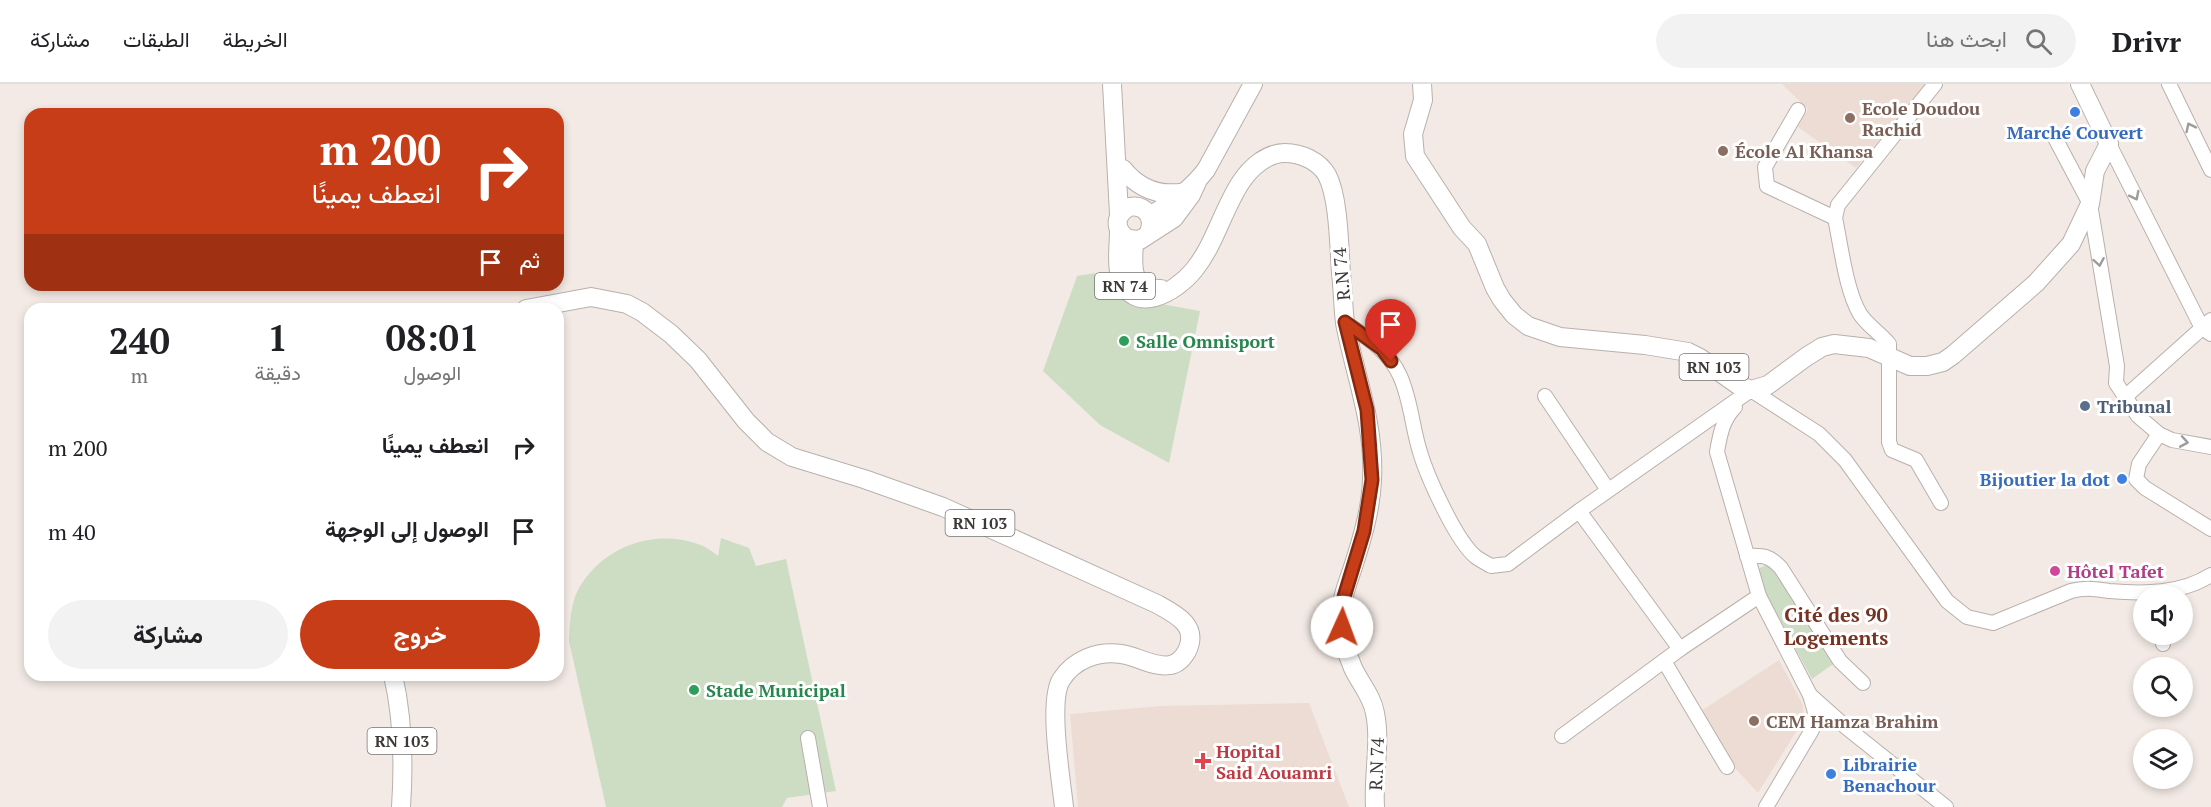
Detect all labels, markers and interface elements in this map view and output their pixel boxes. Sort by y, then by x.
search box [1656,14,2076,68]
text: Drivr [2112,23,2181,60]
text: ابحث هنا [1926,24,2007,53]
text: مشاركة [30,25,90,53]
text: الطبقات [123,25,190,53]
text: الخريطة [223,25,288,53]
icon: search [2022,25,2055,58]
place label: Ecole Doudou Rachid [1862,96,1980,141]
marker: Marché Couvert [2068,105,2082,119]
marker: Ecole Doudou Rachid [1843,111,1857,125]
place label: Marché Couvert [2007,120,2143,144]
text: 200 m [320,121,441,177]
one-way arrow [2185,123,2197,134]
icon: right [462,132,540,210]
place label: École Al Khansa [1735,139,1873,163]
marker: École Al Khansa [1716,144,1730,158]
text: انعطف يمينًا [312,175,441,211]
one-way arrow [2128,189,2139,200]
text: ثم [519,245,540,274]
icon: arrive [474,246,507,279]
street label: R.N 74 [1327,246,1355,302]
one-way arrow [2093,257,2105,267]
road number: RN 74 [1095,273,1155,299]
pin [1365,299,1416,361]
icon: arrive [1374,308,1407,341]
text: 1 [267,314,288,361]
text: 08:01 [386,314,479,361]
text: 240 [109,317,170,364]
place label: Salle Omnisport [1136,329,1275,353]
marker: Salle Omnisport [1117,334,1131,348]
road number: RN 103 [1680,354,1748,380]
text: دقيقة [255,359,301,386]
text: الوصول [404,359,461,386]
text: m [131,362,148,389]
place label: Tribunal [2097,394,2172,418]
marker: Tribunal [2078,399,2092,413]
text: انعطف يمينًا [382,430,489,459]
icon: right [507,431,540,464]
text: 200 m [48,433,108,462]
one-way arrow [2178,435,2188,448]
place label: Bijoutier la dot [1980,467,2110,491]
marker: Bijoutier la dot [2115,472,2129,486]
road number: RN 103 [946,510,1014,536]
text: الوصول إلى الوجهة [325,514,489,543]
icon: arrive [507,515,540,548]
text: 40 m [48,517,96,546]
place label: Hôtel Tafet [2067,559,2164,583]
marker: Hôtel Tafet [2048,564,2062,578]
map controls [2133,585,2193,789]
button: sound [2133,585,2193,645]
position arrow [1310,595,1374,659]
button: مشاركة [48,600,288,669]
button: خروج [300,600,540,669]
district label: Cité des 90 Logements [1784,601,1888,651]
button: search [2133,657,2193,717]
place label: Stade Municipal [706,678,846,702]
marker: Stade Municipal [687,683,701,697]
place label: CEM Hamza Brahim [1766,709,1939,733]
marker: CEM Hamza Brahim [1747,714,1761,728]
road number: RN 103 [368,728,436,754]
button: layers [2133,729,2193,789]
street label: R.N 74 [1363,737,1389,791]
place label: Hopital Said Aouamri [1216,739,1332,784]
marker: Hopital Said Aouamri [1194,752,1212,770]
place label: Librairie Benachour [1843,752,1936,797]
marker: Librairie Benachour [1824,767,1838,781]

